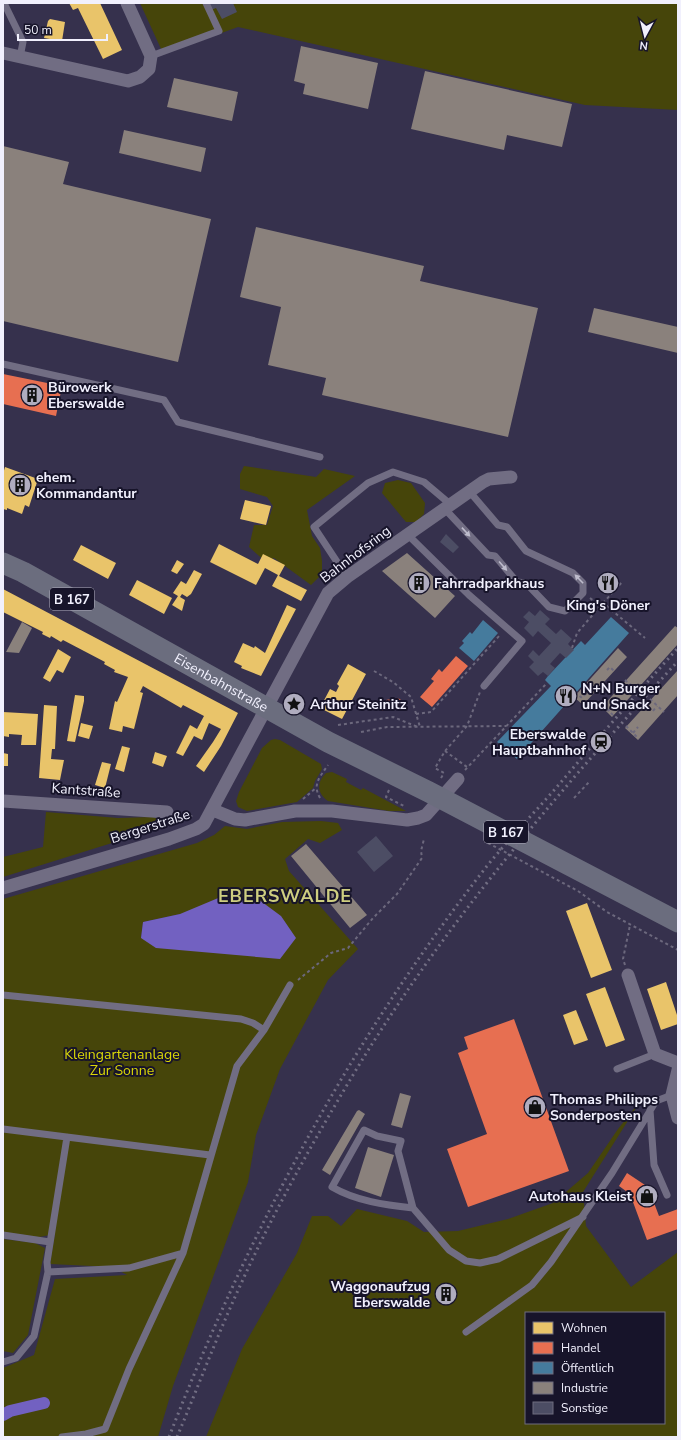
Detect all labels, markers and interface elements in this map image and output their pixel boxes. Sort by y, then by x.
scale bar [18,16,107,42]
north arrow [625,16,665,56]
text: 50 m [24,22,52,38]
text: N [639,37,649,53]
place label: Bürowerk Eberswalde [48,378,125,413]
building icon: Bürowerk Eberswalde [19,382,45,408]
place label: ehem. Kommandantur [36,468,137,503]
building icon: ehem. Kommandantur [7,472,33,498]
street label: Bahnhofsring [316,521,395,587]
one-way arrow [461,527,470,536]
one-way arrow [499,561,508,572]
building icon: Fahrradparkhaus [406,570,432,596]
restaurant icon: King's Döner [595,570,621,596]
place label: Fahrradparkhaus [434,574,544,593]
one-way arrow [574,574,583,584]
road number: B 167 [50,588,94,610]
place label: King's Döner [566,596,650,615]
street label: Eisenbahnstraße [171,649,272,717]
place label: N+N Burger und Snack [582,679,660,714]
restaurant icon: N+N Burger und Snack [553,683,579,709]
place icon: Arthur Steinitz [281,691,307,717]
place label: Arthur Steinitz [310,695,407,714]
place label: Eberswalde Hauptbahnhof [492,725,587,760]
station icon: Eberswalde Hauptbahnhof [588,729,614,755]
street label: Kantstraße [51,779,121,802]
street label: Bergerstraße [108,805,192,848]
road number: B 167 [484,821,528,843]
district label: EBERSWALDE [218,884,352,908]
park label: Kleingartenanlage Zur Sonne [64,1045,180,1080]
place label: Thomas Philipps Sonderposten [550,1090,658,1125]
shop icon: Thomas Philipps Sonderposten [522,1094,548,1120]
shop icon: Autohaus Kleist [634,1183,660,1209]
place label: Autohaus Kleist [529,1187,633,1206]
place label: Waggonaufzug Eberswalde [331,1277,430,1312]
building icon: Waggonaufzug Eberswalde [433,1281,459,1307]
legend [525,1312,665,1424]
text: Wohnen [561,1320,607,1336]
text: Handel [561,1340,601,1356]
text: Öffentlich [561,1360,614,1376]
text: Industrie [561,1380,608,1396]
text: Sonstige [561,1400,608,1416]

